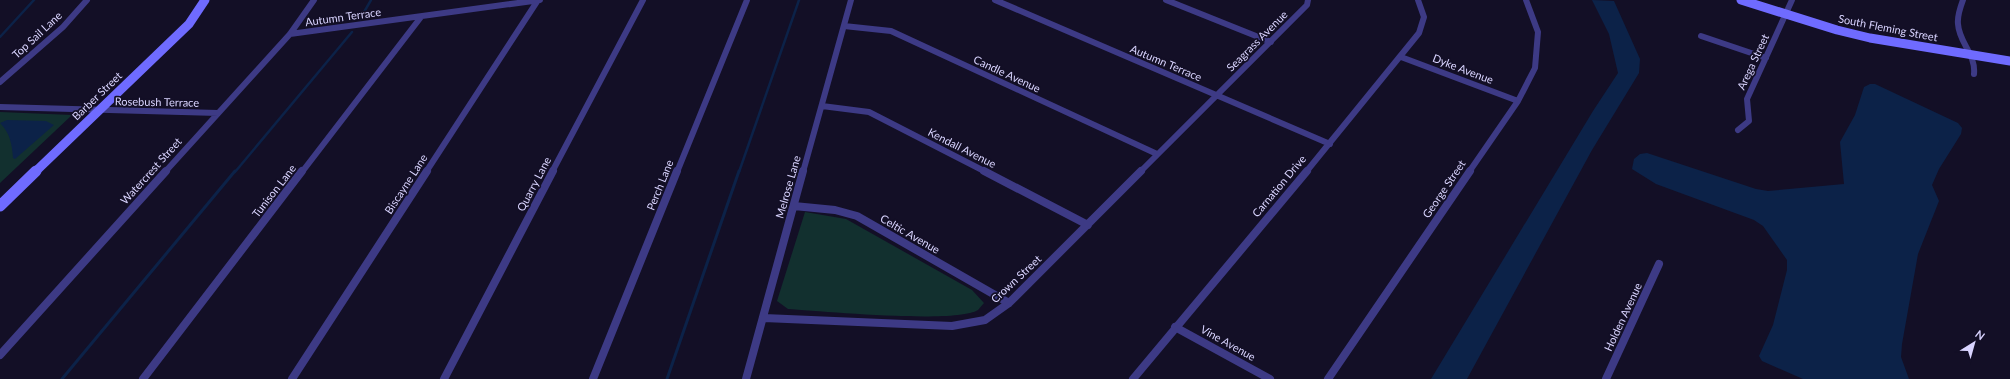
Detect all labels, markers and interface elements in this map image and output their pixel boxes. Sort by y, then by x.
street label: Autumn Terrace [304,5,382,28]
street label: Seagrass Avenue [1224,7,1290,74]
street label: Top Sail Lane [9,8,64,61]
street label: South Fleming Street [1837,11,1939,44]
street label: Arega Street [1734,32,1771,92]
street label: Autumn Terrace [1128,42,1204,84]
street label: Dyke Avenue [1431,51,1496,86]
street label: Candle Avenue [972,52,1043,95]
street label: Barber Street [69,69,124,123]
street label: Rosebush Terrace [115,94,199,109]
street label: Kendall Avenue [926,125,999,170]
street label: Watercrest Street [117,135,184,207]
street label: Biscayne Lane [381,151,430,216]
street label: Carnation Drive [1249,152,1308,219]
street label: Quarry Lane [514,154,553,213]
street label: Melrose Lane [772,154,803,220]
street label: George Street [1419,157,1468,220]
street label: Perch Lane [644,158,676,212]
street label: Tunison Lane [249,162,298,220]
street label: Celtic Avenue [878,211,942,256]
street label: Crown Street [988,252,1043,305]
street label: Holden Avenue [1601,280,1644,353]
street label: Vine Avenue [1198,322,1258,363]
north arrow [1954,323,1994,363]
text: N [1973,327,1988,342]

